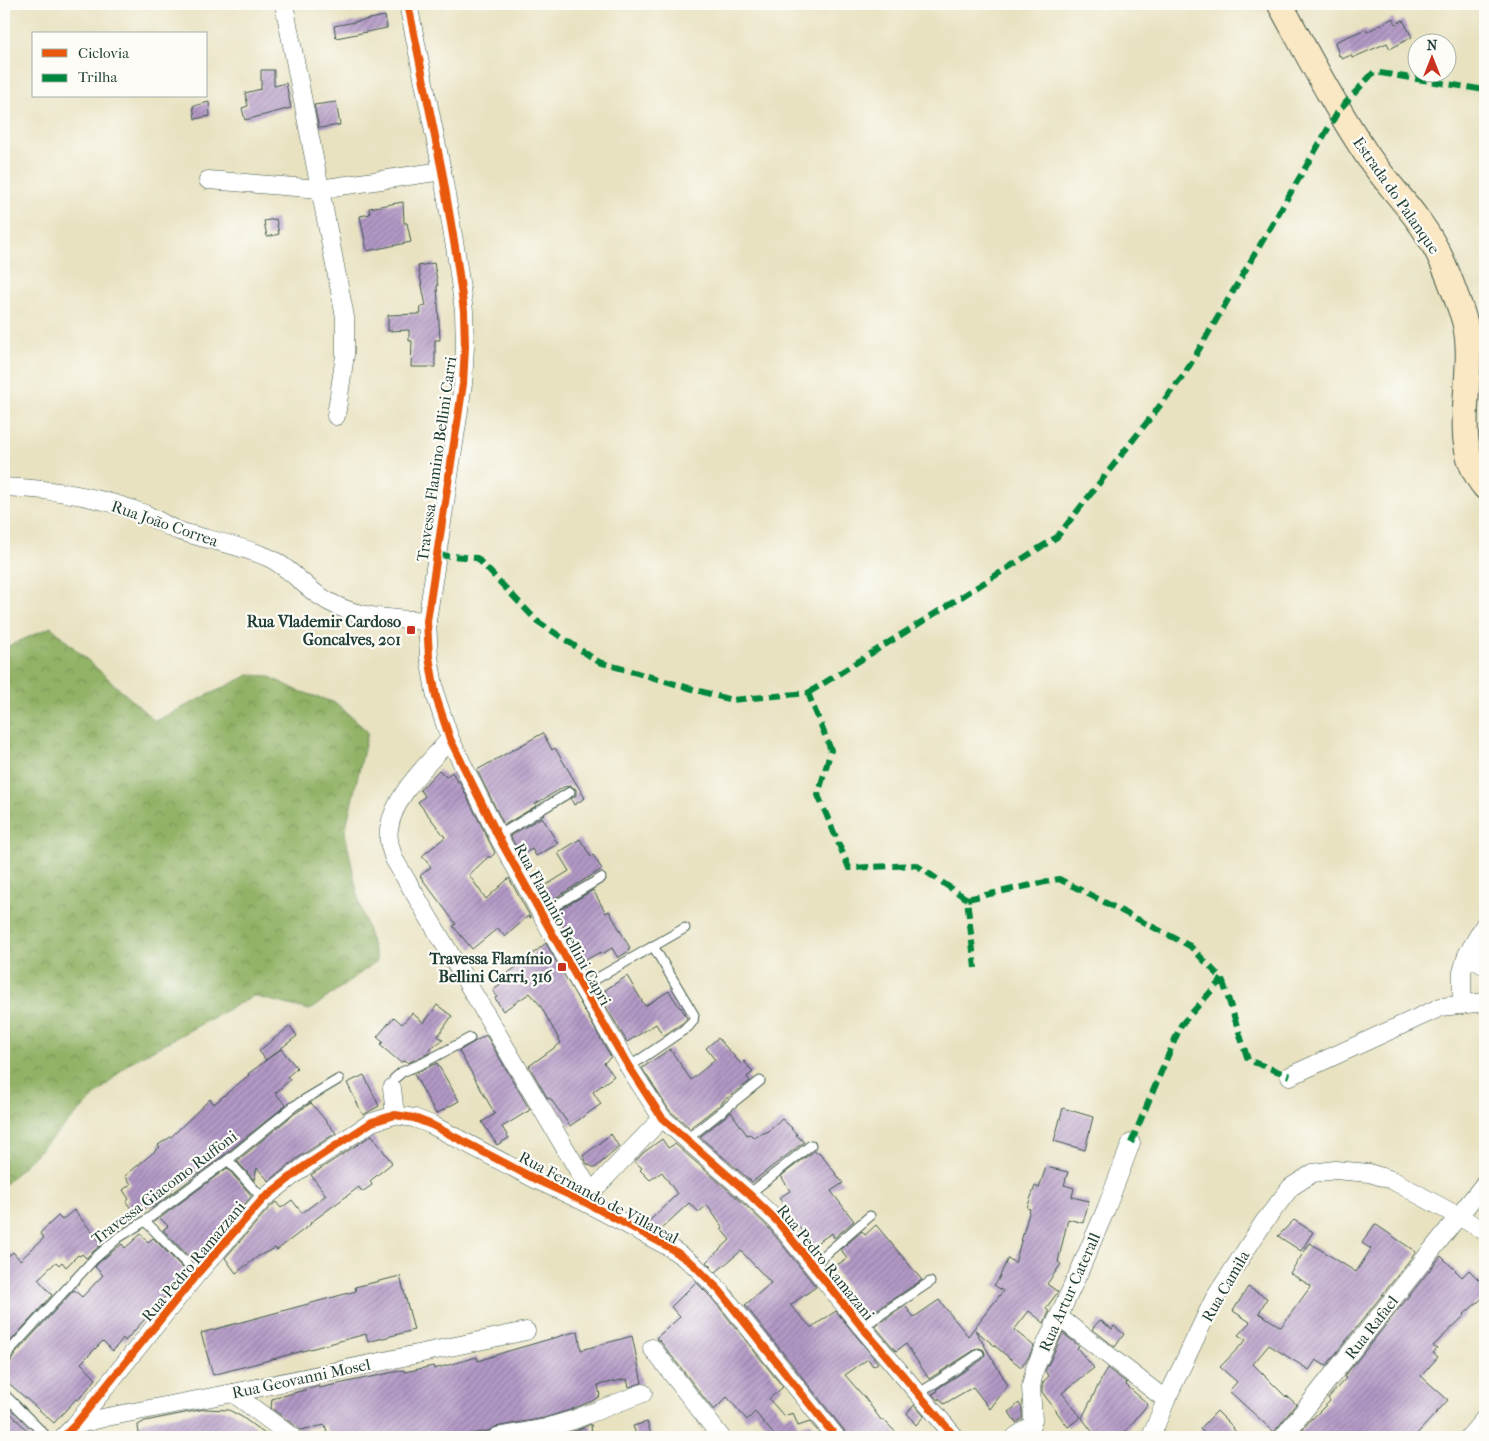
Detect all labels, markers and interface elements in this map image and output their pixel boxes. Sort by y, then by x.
legend [32,32,208,98]
north arrow [1406,32,1456,82]
text: N [1427,37,1438,54]
text: Ciclovia [78,44,130,62]
text: Trilha [78,68,118,86]
street label: Estrada do Palanque [1349,133,1444,258]
street label: Travessa Flamino Bellini Carri [413,355,460,563]
street label: Rua João Correa [109,496,221,551]
place label: Rua Vlademir Cardoso Goncalves, 201 [247,612,401,649]
marker: Rua Vlademir Cardoso Goncalves, 201 [405,624,417,636]
street label: Rua Flaminio Bellini Capri [510,840,615,1009]
place label: Travessa Flamínio Bellini Carri, 316 [429,949,552,987]
marker: Travessa Flamínio Bellini Carri, 316 [556,961,568,973]
street label: Travessa Giacomo Ruffoni [88,1126,241,1248]
street label: Rua Fernando de Villareal [516,1147,683,1248]
street label: Rua Pedro Ramazzani [138,1197,249,1325]
street label: Rua Pedro Ramazani [773,1200,878,1324]
street label: Rua Artur Caterall [1035,1229,1104,1355]
street label: Rua Camila [1197,1247,1254,1325]
street label: Rua Rafael [1341,1291,1402,1363]
street label: Rua Geovanni Mosel [230,1354,373,1402]

